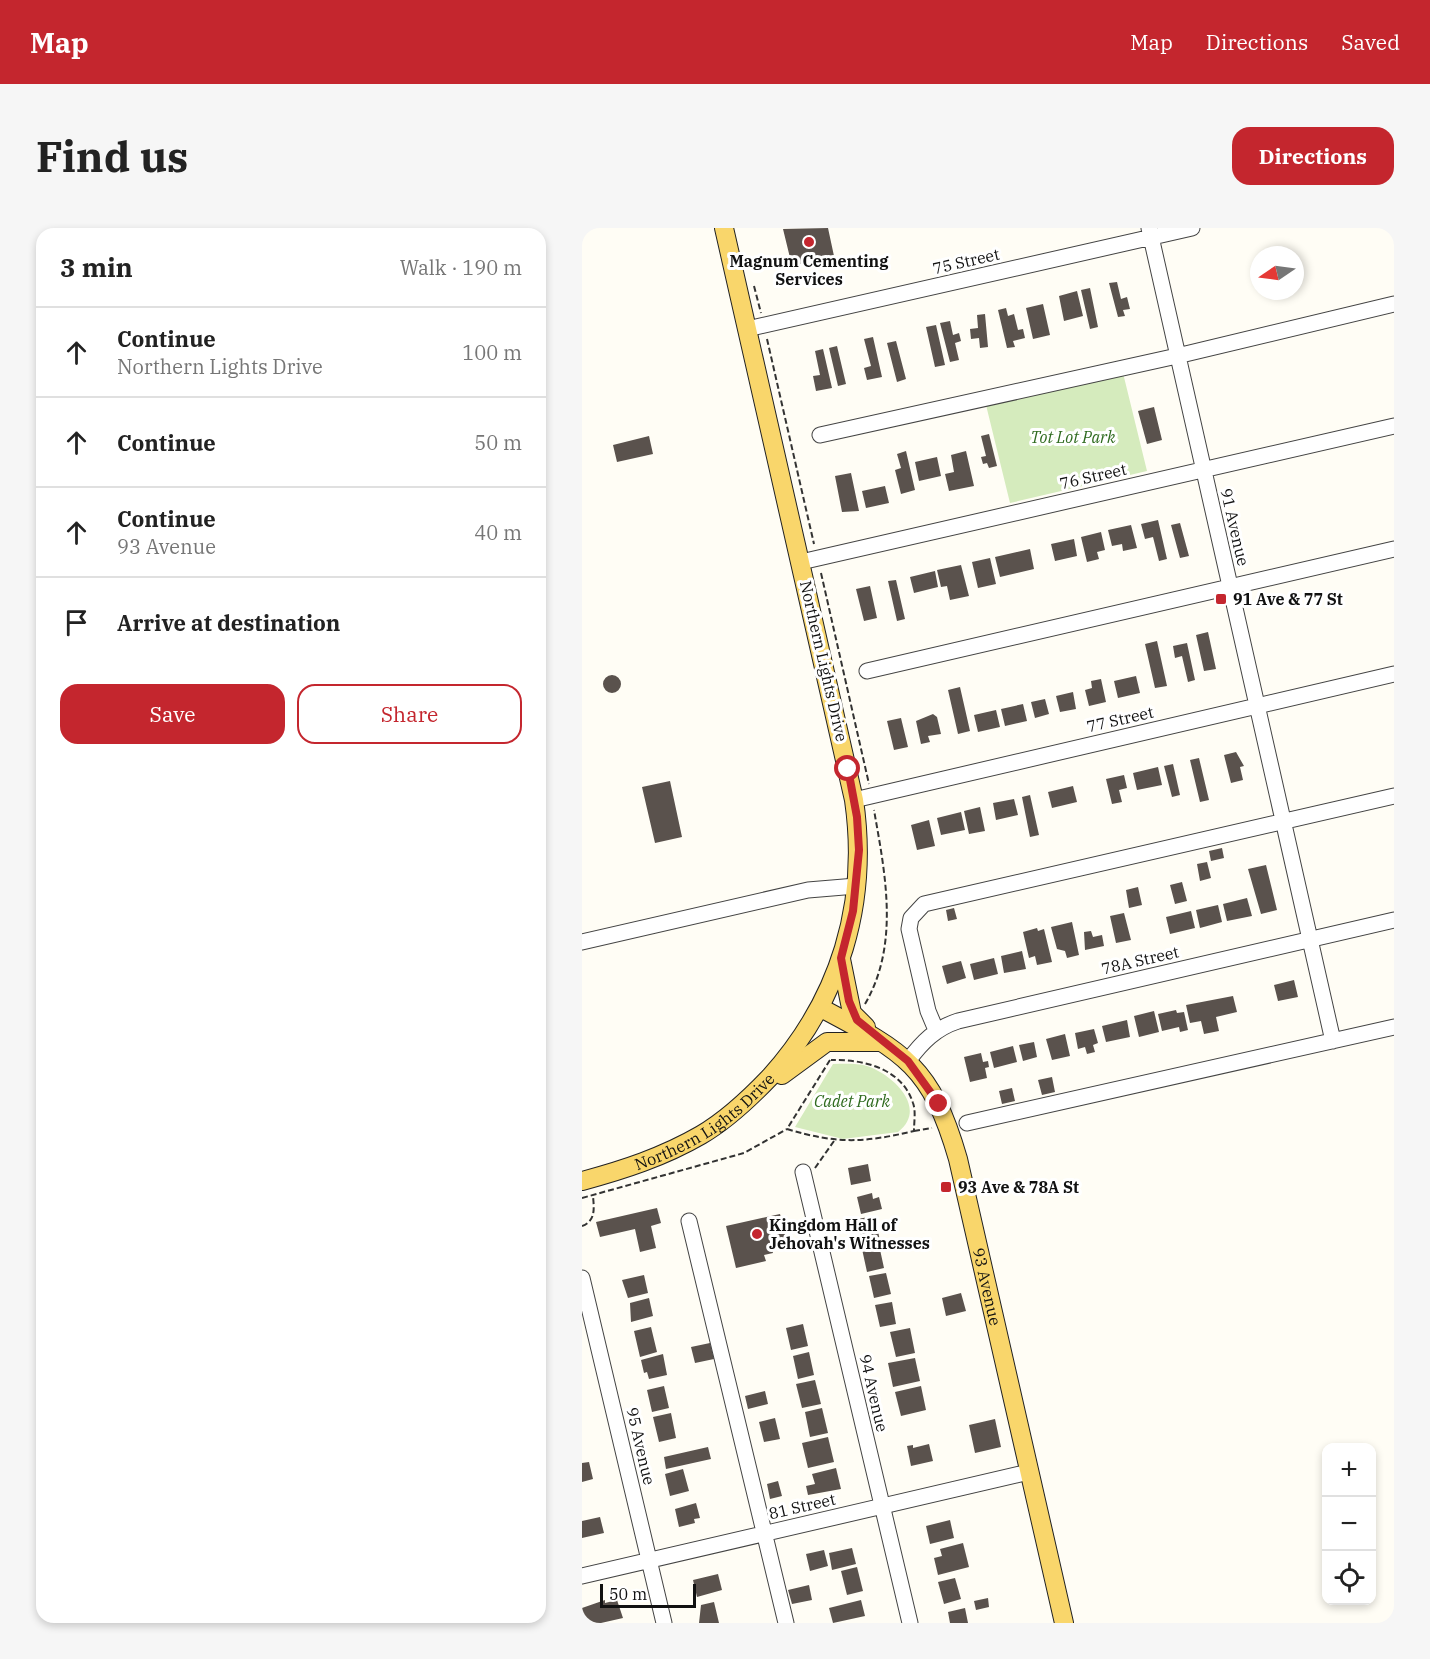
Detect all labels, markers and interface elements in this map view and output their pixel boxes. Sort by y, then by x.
text: Map [30,24,89,61]
text: Map [1130,28,1173,56]
text: Directions [1206,28,1308,56]
text: Saved [1341,28,1400,56]
button: Directions [1232,127,1394,185]
text: Find us [36,129,188,184]
marker: Magnum Cementing Services [802,235,816,249]
street label: 75 Street [931,244,1002,278]
north arrow [1250,246,1304,300]
text: 3 min [60,250,133,284]
place label: Magnum Cementing Services [730,251,889,289]
text: Walk · 190 m [400,254,522,281]
text: Continue [117,324,216,353]
icon: ahead [60,336,93,369]
text: 100 m [462,339,522,366]
text: Northern Lights Drive [117,353,323,380]
icon: ahead [60,426,93,459]
park label: Tot Lot Park [1030,427,1116,447]
text: Continue [117,428,216,457]
text: 50 m [474,429,522,456]
street label: 76 Street [1058,459,1129,493]
street label: 91 Avenue [1216,486,1254,568]
text: Continue [117,504,216,533]
icon: ahead [60,516,93,549]
text: 40 m [474,519,522,546]
text: 93 Avenue [117,533,216,560]
street label: Northern Lights Drive [796,579,852,743]
place label: 91 Ave & 77 St [1233,589,1343,609]
marker: 91 Ave & 77 St [1214,592,1228,606]
icon: arrive [60,606,93,639]
text: Arrive at destination [117,608,340,637]
button: Save [60,684,285,744]
button: Share [297,684,522,744]
street label: 77 Street [1085,702,1156,736]
route start [834,755,860,781]
street label: 78A Street [1099,941,1181,979]
street label: Northern Lights Drive [632,1069,779,1174]
route end [925,1090,951,1116]
park label: Cadet Park [814,1091,891,1111]
place label: 93 Ave & 78A St [958,1177,1079,1197]
marker: 93 Ave & 78A St [939,1180,953,1194]
place label: Kingdom Hall of Jehovah's Witnesses [769,1215,930,1253]
marker: Kingdom Hall of Jehovah's Witnesses [750,1227,764,1241]
street label: 93 Avenue [969,1246,1006,1327]
street label: 94 Avenue [855,1352,893,1434]
street label: 95 Avenue [622,1405,660,1487]
map controls [1322,1443,1376,1605]
button: + [1322,1443,1376,1497]
street label: 81 Street [767,1489,838,1523]
button: − [1322,1497,1376,1551]
button: locate [1322,1551,1376,1605]
scale bar [600,1581,696,1608]
text: 50 m [609,1584,647,1604]

